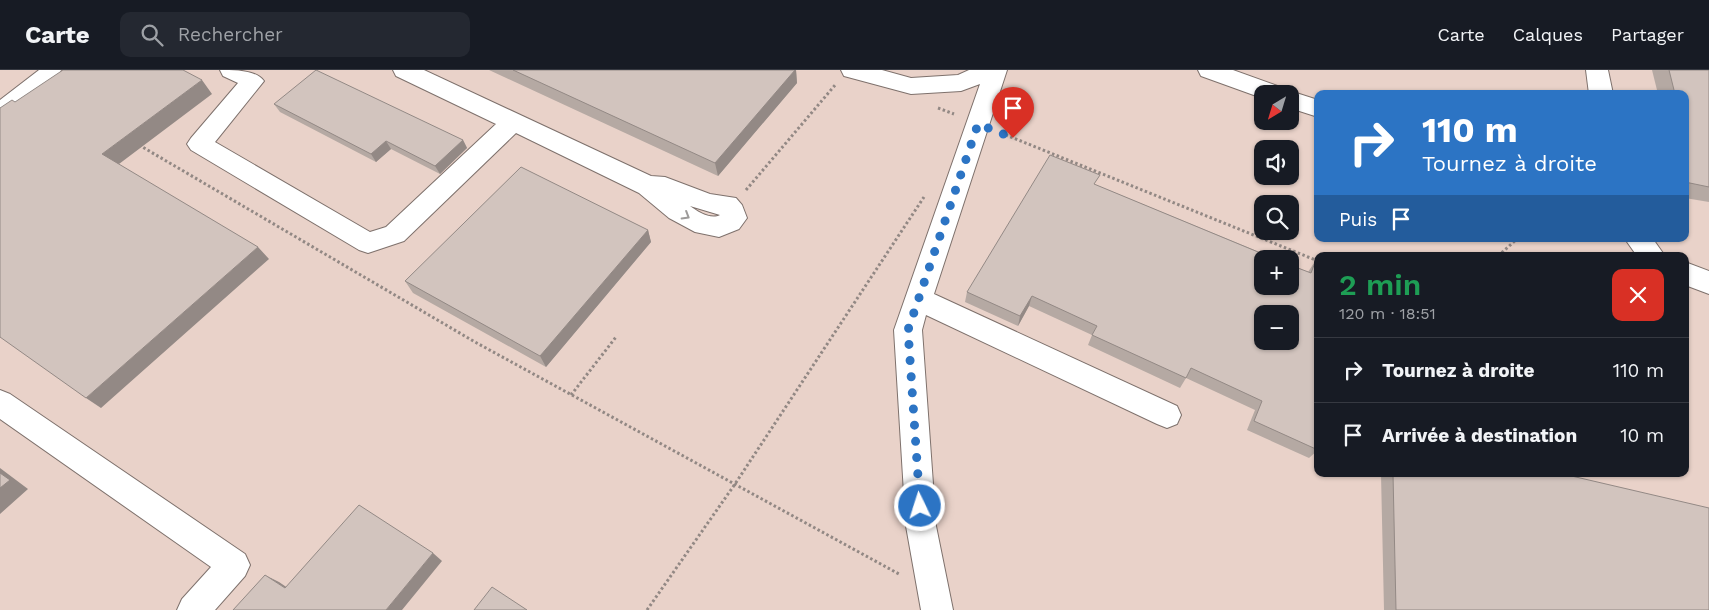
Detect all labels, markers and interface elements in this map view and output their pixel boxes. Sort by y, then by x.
search box [120,12,470,57]
text: Carte [25,21,90,49]
icon: search [138,21,166,49]
text: Rechercher [178,23,283,46]
text: Carte [1437,24,1485,45]
text: Calques [1513,24,1583,45]
text: Partager [1611,24,1684,45]
north arrow [1254,85,1299,130]
map controls [1254,85,1299,350]
pin [992,87,1034,138]
icon: arrive [999,94,1027,122]
text: 110 m [1422,109,1518,151]
icon: right [1339,110,1404,175]
button: sound [1254,140,1299,185]
text: Tournez à droite [1422,151,1597,176]
button: search [1254,195,1299,240]
icon: arrive [1387,205,1415,233]
text: Puis [1339,208,1377,231]
one-way arrow [680,209,689,219]
button: + [1254,250,1299,295]
text: 2 min [1339,267,1421,302]
button: close [1612,269,1664,321]
text: 120 m · 18:51 [1339,304,1436,323]
button: − [1254,305,1299,350]
icon: right [1339,356,1367,384]
text: Tournez à droite [1382,359,1534,382]
text: 110 m [1613,359,1664,382]
icon: arrive [1339,421,1367,449]
text: Arrivée à destination [1382,424,1577,447]
text: 10 m [1620,424,1664,447]
position arrow [893,479,945,531]

